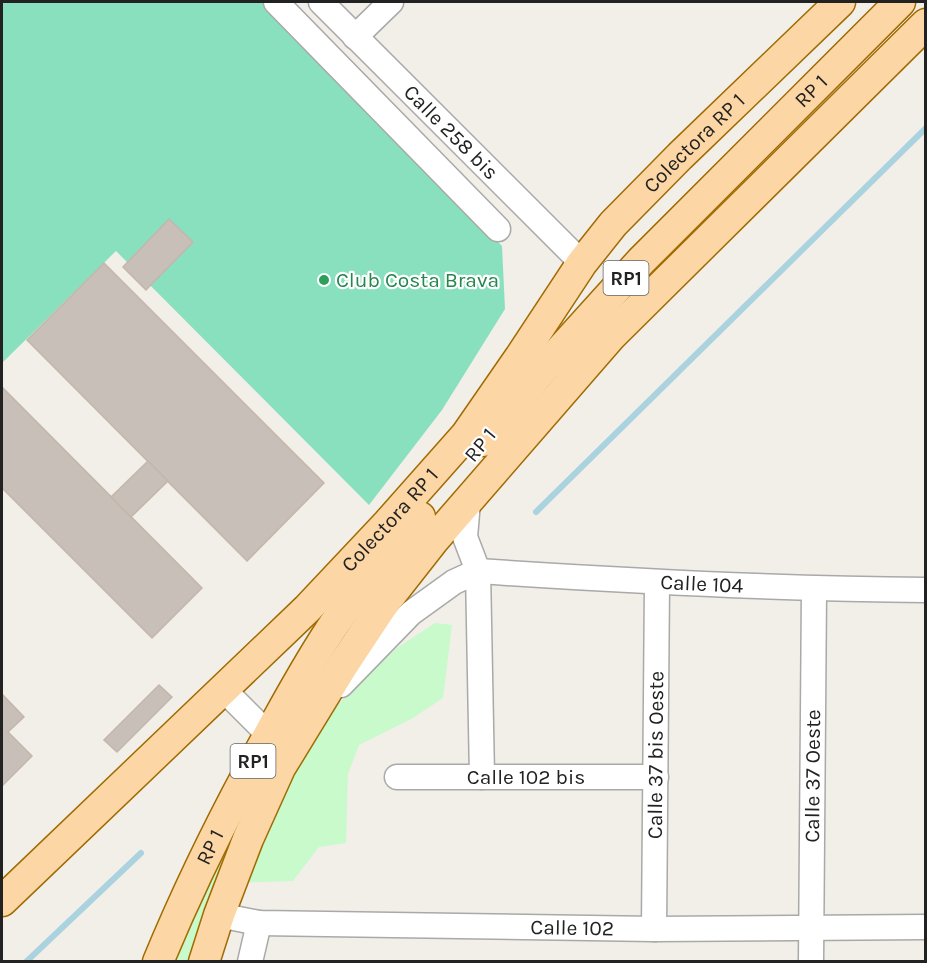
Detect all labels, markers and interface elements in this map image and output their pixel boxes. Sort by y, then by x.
street label: RP 1 [790,70,832,112]
street label: Calle 258 bis [399,80,503,184]
street label: Colectora RP 1 [639,88,750,198]
road number: RP1 [604,261,648,295]
place label: Club Costa Brava [336,268,499,292]
marker: Club Costa Brava [317,273,331,287]
street label: RP 1 [459,423,501,467]
street label: Colectora RP 1 [337,463,443,577]
street label: Calle 104 [660,570,744,598]
street label: Calle 37 bis Oeste [643,671,668,839]
street label: Calle 37 Oeste [800,709,825,843]
road number: RP1 [230,744,276,778]
street label: Calle 102 bis [467,765,585,789]
street label: RP 1 [191,826,229,869]
street label: Calle 102 [530,915,614,940]

